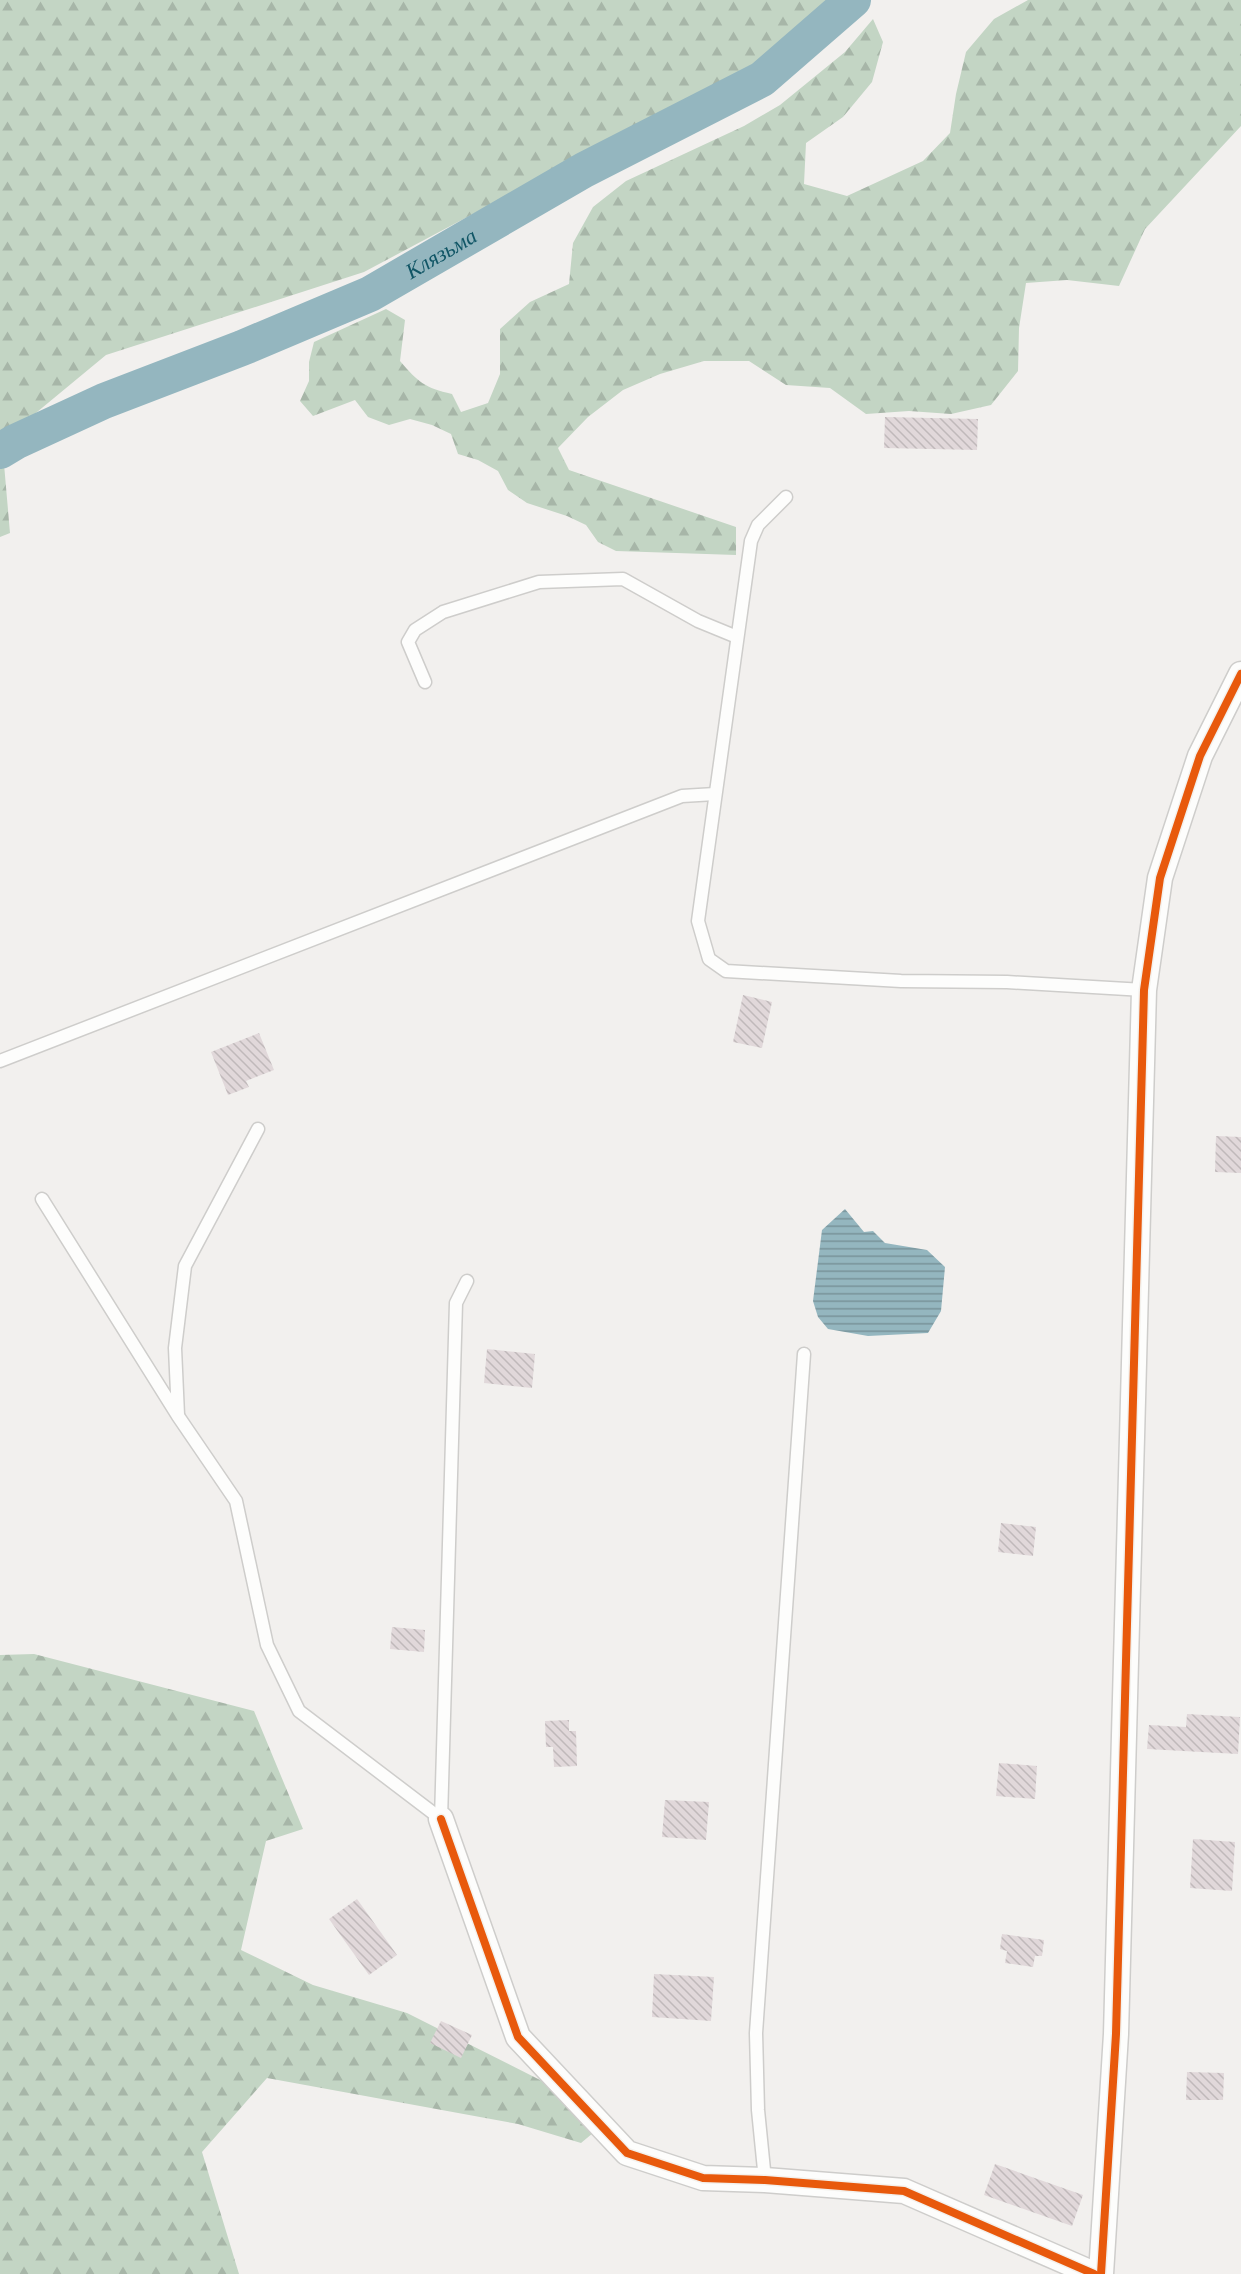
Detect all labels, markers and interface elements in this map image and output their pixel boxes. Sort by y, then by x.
water label: Клязьма [400,223,481,284]

